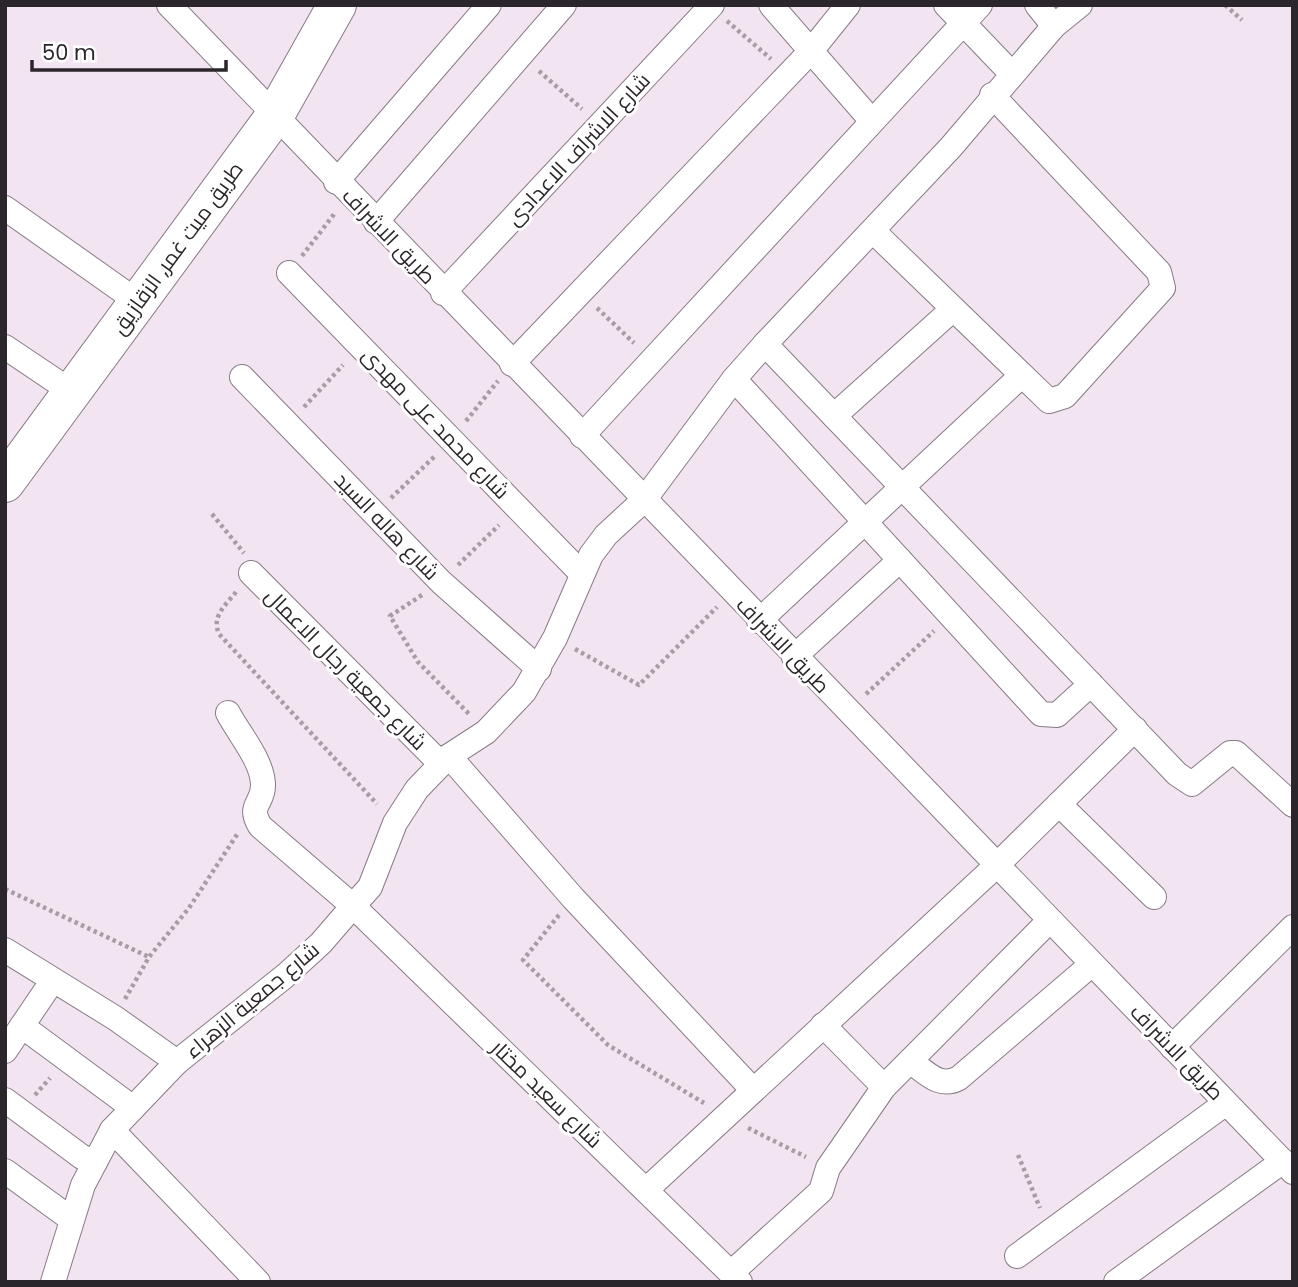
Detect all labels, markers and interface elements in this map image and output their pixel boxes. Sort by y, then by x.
scale bar [32,28,226,72]
text: 50 m [42,38,96,67]
street label: شارع الاشراف الاعدادى [499,66,657,232]
street label: طريق ميت غمر, الزقازيق [104,156,250,340]
street label: طريق الاشراف [336,182,442,290]
street label: شارع محمد على مهدى [356,341,516,505]
street label: شارع هاله السيد [328,466,446,586]
street label: شارع جمعية رجال الاعمال [259,582,433,756]
street label: طريق الاشراف [730,591,836,699]
street label: شارع جمعية الزهراء [179,935,325,1065]
street label: طريق الاشراف [1124,998,1230,1106]
street label: شارع سعيد مختار [484,1033,609,1154]

